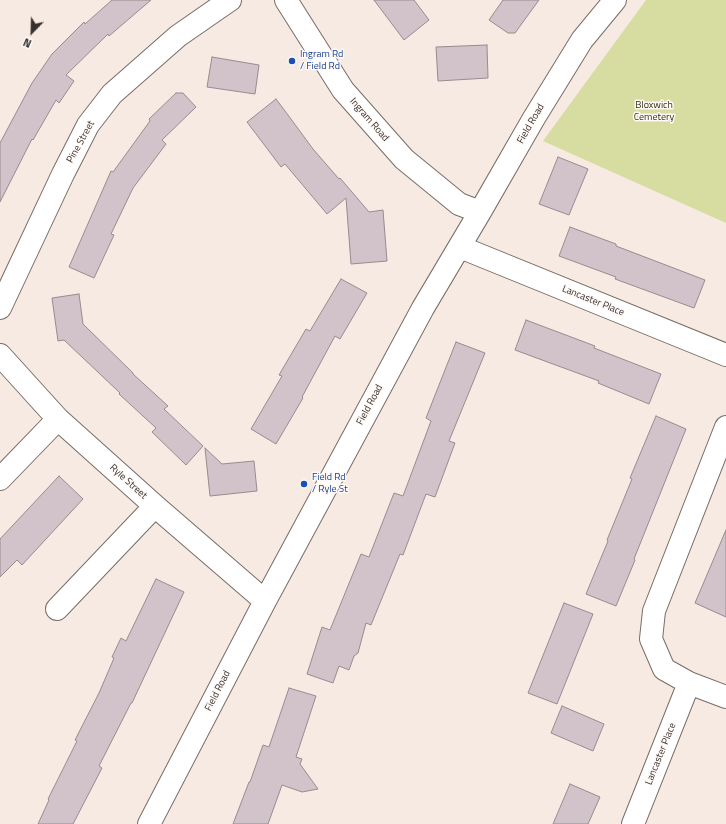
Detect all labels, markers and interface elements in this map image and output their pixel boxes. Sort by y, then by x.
north arrow [12,12,52,52]
text: N [21,34,34,52]
place label: Ingram Rd / Field Rd [300,49,343,72]
marker: Ingram Rd / Field Rd [287,56,297,66]
street label: Ingram Road [347,96,391,144]
park label: Bloxwich Cemetery [634,100,674,124]
street label: Field Road [515,102,547,146]
street label: Pine Street [64,119,98,165]
street label: Lancaster Place [560,283,626,319]
street label: Field Road [354,383,386,427]
street label: Ryle Street [107,462,149,502]
place label: Field Rd / Ryle St [312,472,348,496]
marker: Field Rd / Ryle St [299,479,309,489]
street label: Field Road [203,669,233,713]
street label: Lancaster Place [643,721,679,787]

